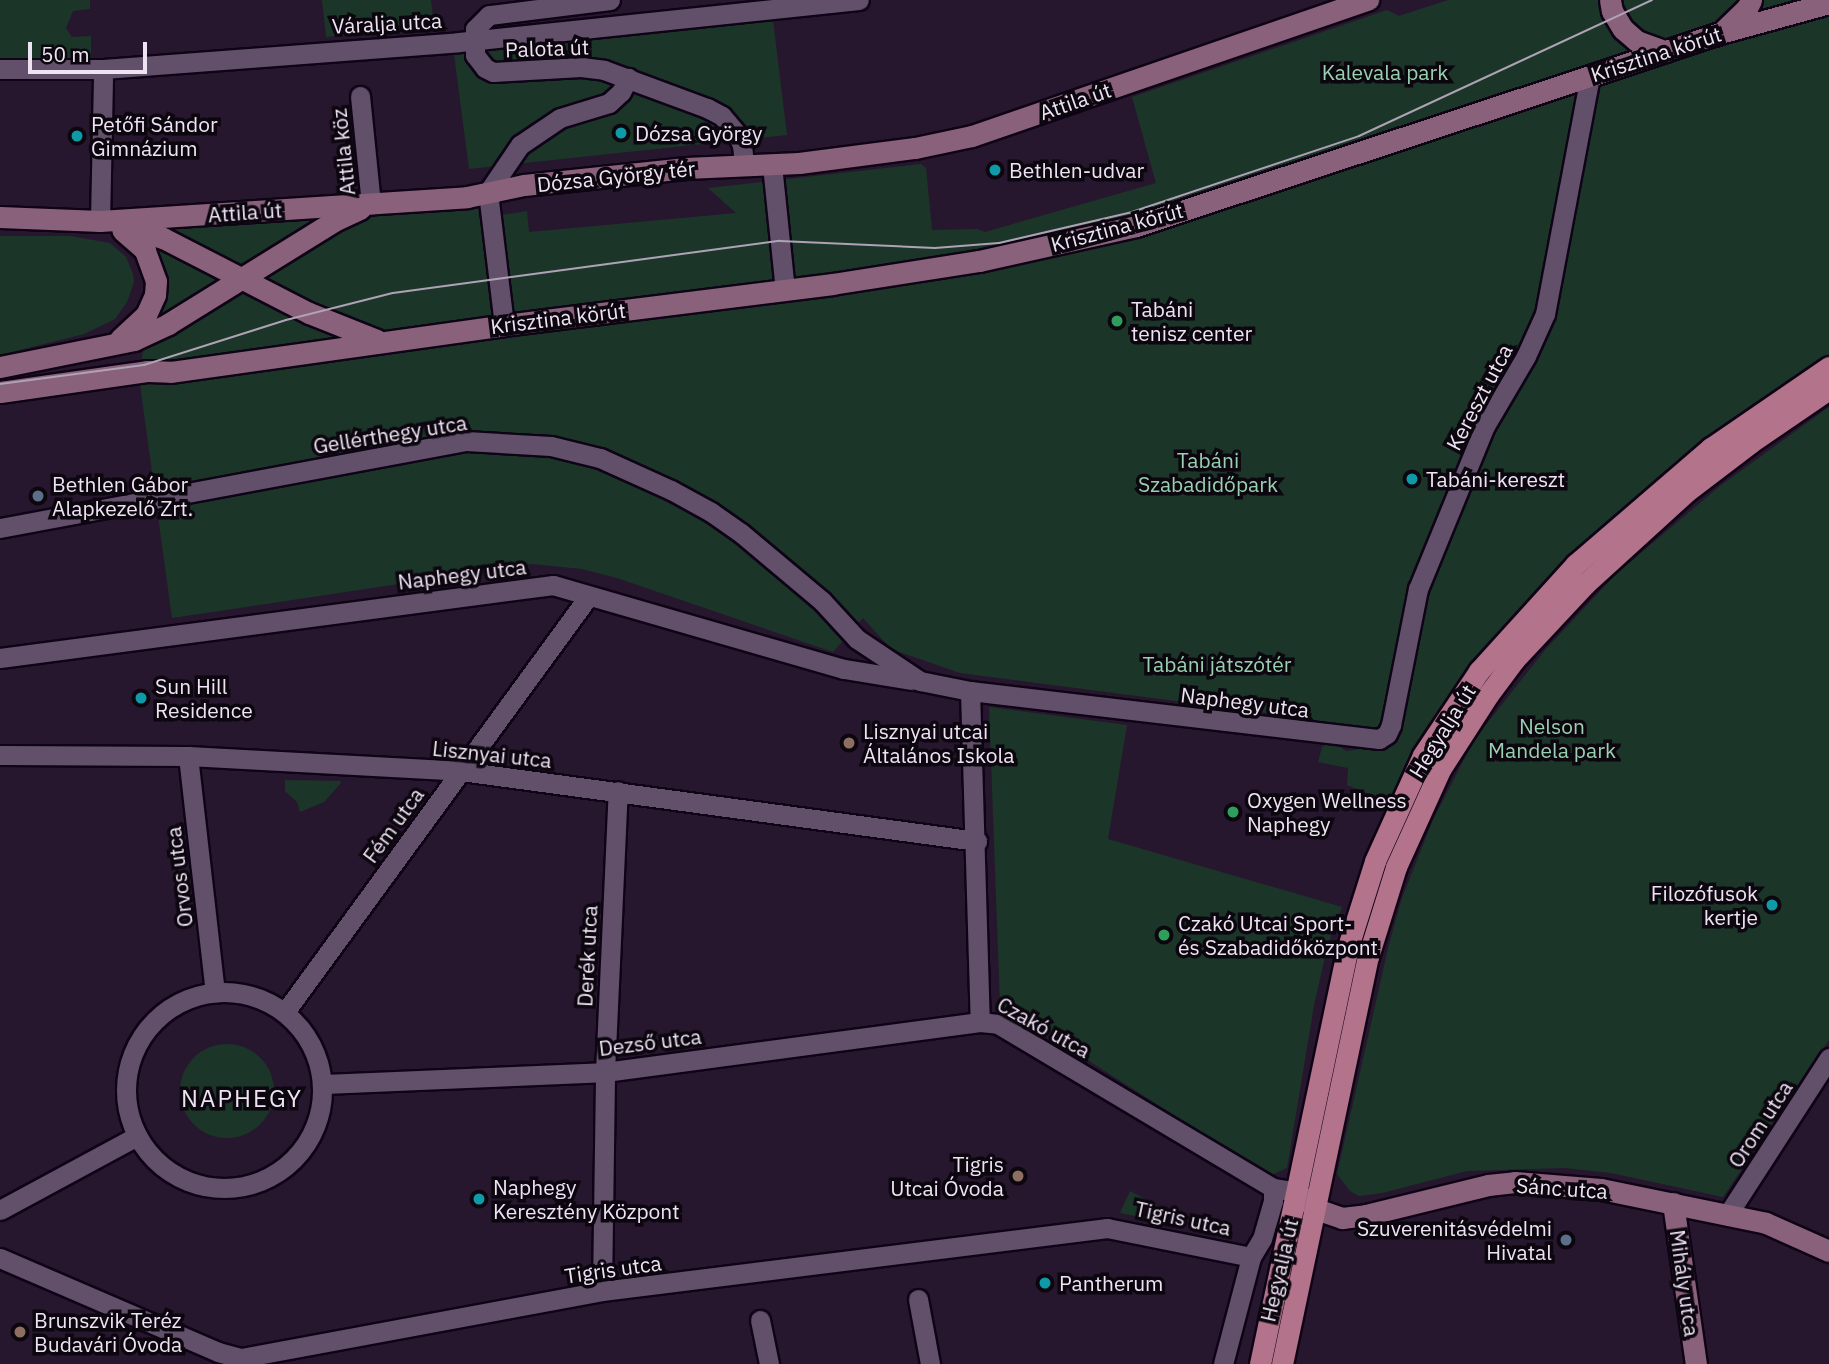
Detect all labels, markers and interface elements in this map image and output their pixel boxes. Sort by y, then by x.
street label: Váralja utca [331,8,443,38]
street label: Krisztina körút [1587,21,1725,87]
scale bar [32,28,150,72]
street label: Palota út [505,34,589,62]
text: 50 m [41,40,90,68]
park label: Kalevala park [1322,59,1448,85]
street label: Attila út [1036,77,1114,125]
street label: Attila köz [326,107,360,197]
place label: Petőfi Sándor Gimnázium [91,111,218,161]
place label: Dózsa György [635,120,763,146]
marker: Dózsa György [613,125,629,141]
marker: Petőfi Sándor Gimnázium [69,128,85,144]
street label: Dózsa György tér [536,155,696,197]
place label: Bethlen-udvar [1009,157,1144,183]
marker: Bethlen-udvar [987,162,1003,178]
street label: Attila út [207,197,283,227]
street label: Krisztina körút [1048,197,1186,257]
place label: Tabáni tenisz center [1131,296,1252,346]
street label: Krisztina körút [489,297,627,339]
marker: Tabáni tenisz center [1109,313,1125,329]
street label: Kereszt utca [1441,340,1517,454]
street label: Gellérthegy utca [311,409,469,459]
park label: Tabáni Szabadidőpark [1138,447,1278,497]
place label: Tabáni-kereszt [1426,466,1565,492]
place label: Bethlen Gábor Alapkezelő Zrt. [52,471,193,521]
marker: Tabáni-kereszt [1404,471,1420,487]
marker: Bethlen Gábor Alapkezelő Zrt. [30,488,46,504]
street label: Naphegy utca [396,554,528,594]
park label: Tabáni játszótér [1143,651,1291,677]
place label: Sun Hill Residence [155,673,253,723]
street label: Hegyalja út [1403,680,1481,782]
street label: Naphegy utca [1179,682,1311,722]
marker: Sun Hill Residence [133,690,149,706]
park label: Nelson Mandela park [1488,713,1616,763]
place label: Lisznyai utcai Általános Iskola [863,718,1014,768]
street label: Lisznyai utca [431,735,553,773]
marker: Lisznyai utcai Általános Iskola [841,735,857,751]
street label: Fém utca [357,782,429,868]
place label: Oxygen Wellness Naphegy [1247,787,1407,837]
marker: Oxygen Wellness Naphegy [1225,804,1241,820]
street label: Orvos utca [160,825,198,929]
place label: Filozófusok kertje [1651,880,1758,930]
marker: Filozófusok kertje [1764,897,1780,913]
street label: Derék utca [572,905,602,1007]
place label: Czakó Utcai Sport- és Szabadidőközpont [1178,910,1378,960]
marker: Czakó Utcai Sport- és Szabadidőközpont [1156,927,1172,943]
street label: Czakó utca [993,991,1095,1063]
street label: Dezső utca [597,1023,703,1061]
street label: Orom utca [1723,1076,1797,1172]
district label: NAPHEGY [182,1085,302,1113]
place label: Tigris Utcai Óvoda [890,1151,1004,1201]
marker: Tigris Utcai Óvoda [1010,1168,1026,1184]
street label: Sánc utca [1515,1172,1609,1204]
place label: Naphegy Keresztény Központ [493,1174,680,1224]
marker: Naphegy Keresztény Központ [471,1191,487,1207]
street label: Tigris utca [1133,1196,1233,1240]
place label: Szuverenitásvédelmi Hivatal [1357,1215,1552,1265]
street label: Hegyalja út [1255,1216,1303,1324]
street label: Mihály utca [1665,1228,1705,1338]
marker: Szuverenitásvédelmi Hivatal [1558,1232,1574,1248]
street label: Tigris utca [563,1250,663,1288]
place label: Pantherum [1059,1270,1163,1296]
marker: Pantherum [1037,1275,1053,1291]
place label: Brunszvik Teréz Budavári Óvoda [34,1307,182,1357]
marker: Brunszvik Teréz Budavári Óvoda [12,1324,28,1340]

